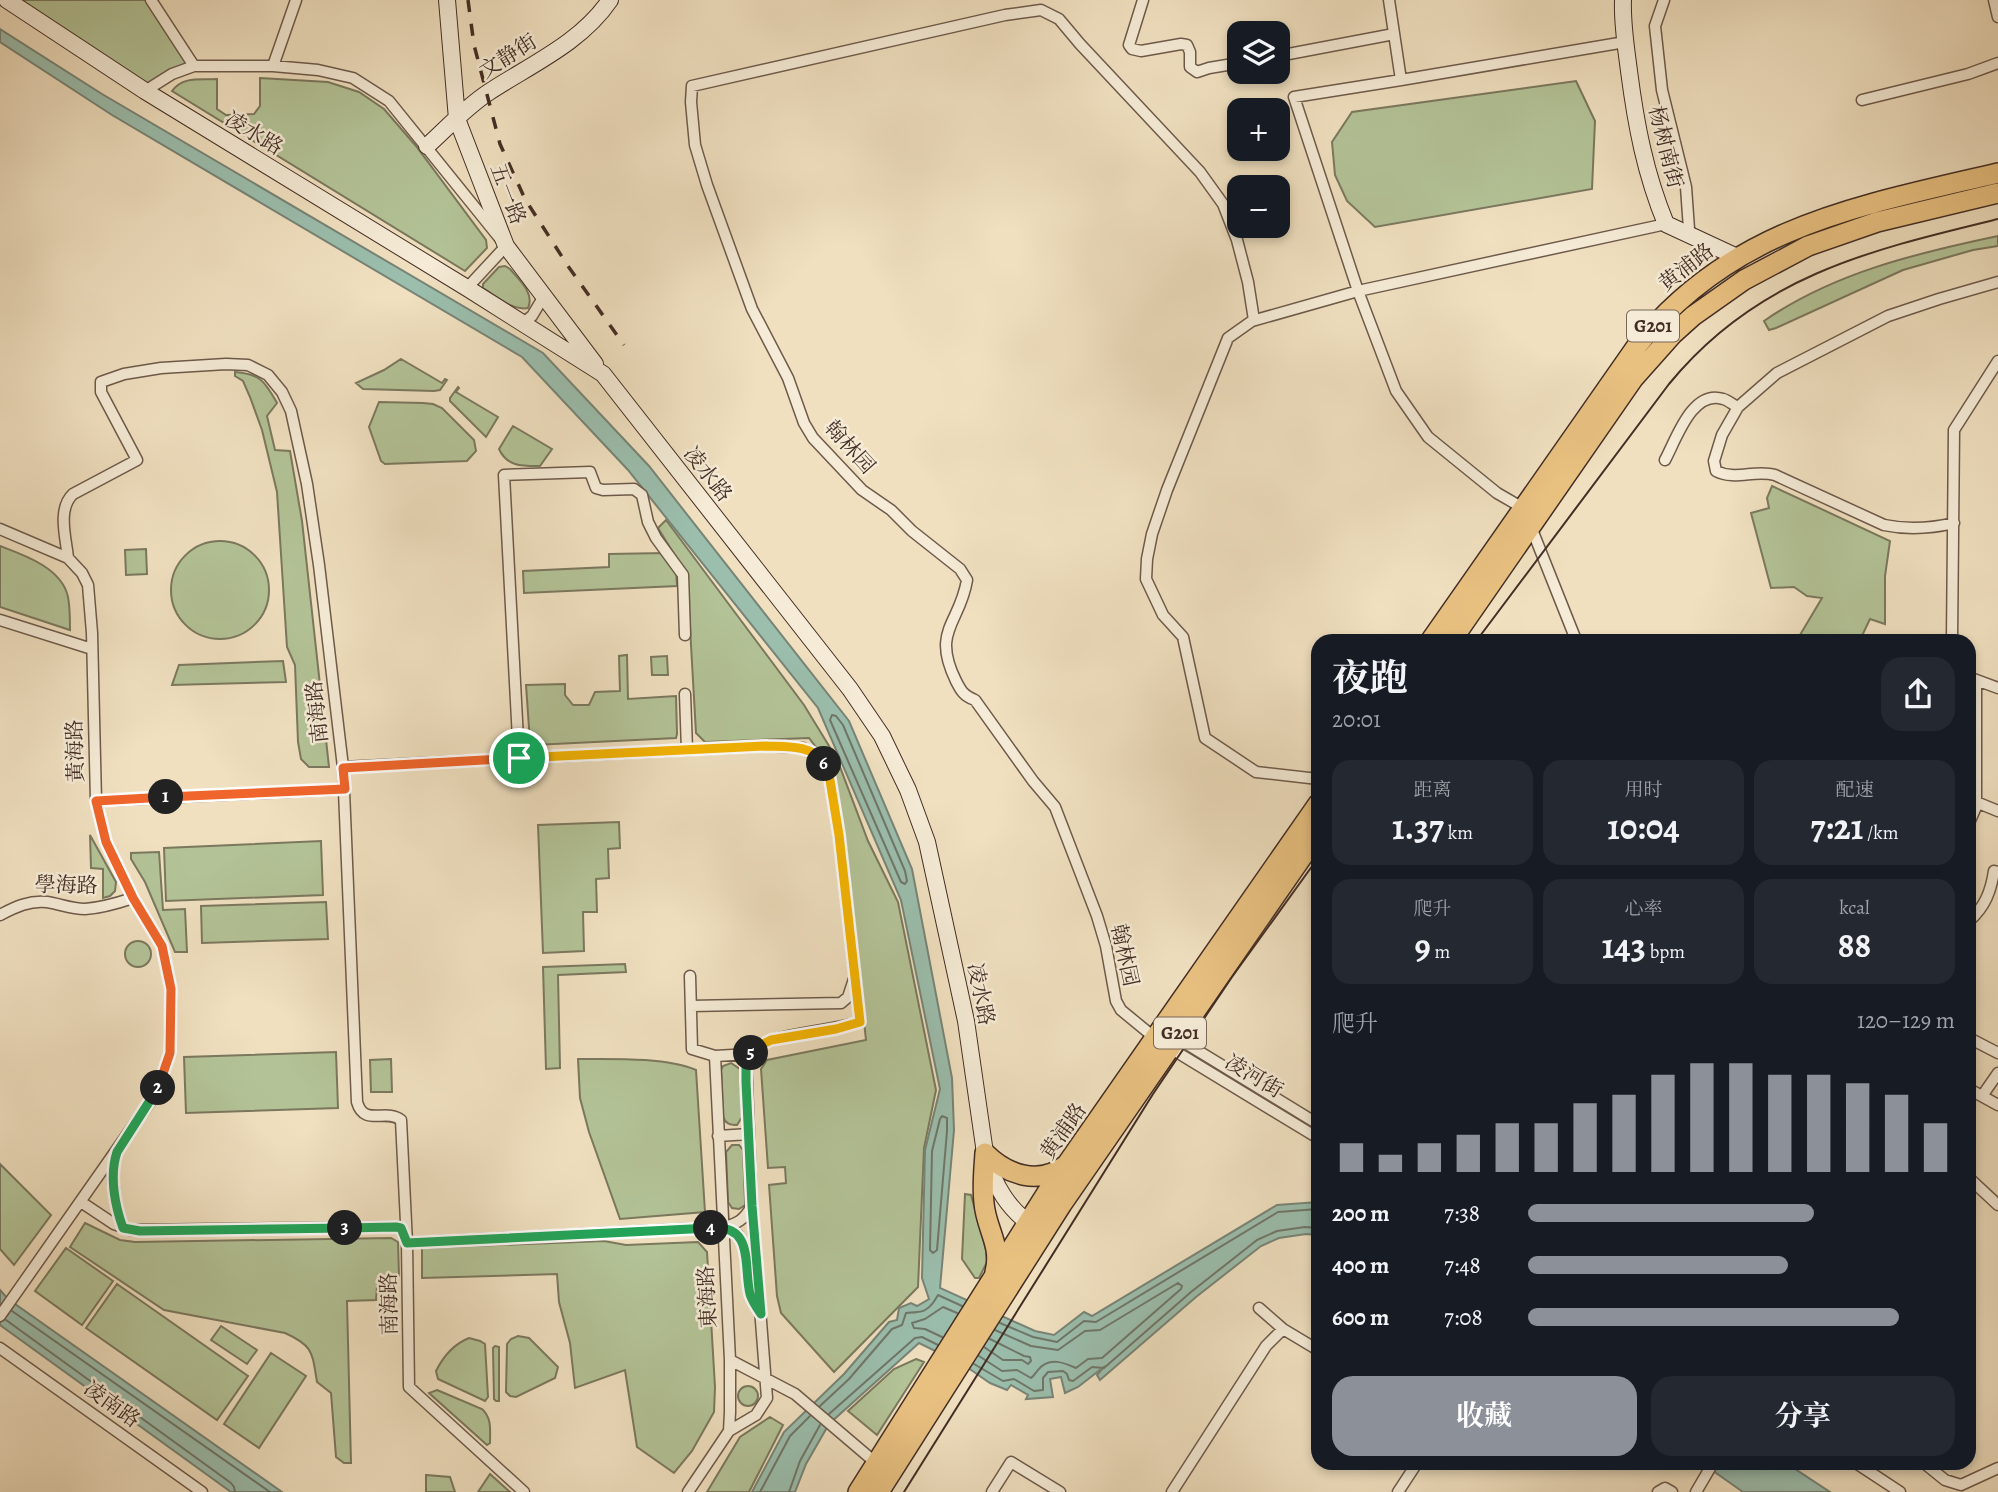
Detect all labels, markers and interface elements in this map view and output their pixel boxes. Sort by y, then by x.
map controls [1227,21,1290,238]
button: layers [1227,21,1290,84]
street label: 文静街 [474,27,542,85]
button: + [1227,98,1290,161]
street label: 杨树南街 [1642,103,1690,191]
street label: 凌水路 [220,105,288,161]
street label: 五一路 [484,160,532,228]
button: − [1227,175,1290,238]
street label: 黄浦路 [1653,237,1719,297]
road number: G201 [1627,310,1679,342]
street label: 翰林园 [819,414,881,480]
street label: 凌水路 [678,441,738,507]
text: 夜跑 [1332,652,1408,704]
button: share [1881,657,1955,731]
street label: 南海路 [300,679,334,745]
text: 20:01 [1332,704,1381,735]
street label: 黃海路 [60,719,90,783]
pin [489,728,549,788]
icon: arrive [500,739,538,777]
pin: 6 [806,746,842,782]
text: 6 [819,750,828,776]
text: 距离 [1413,777,1452,803]
text: 用时 [1624,777,1663,803]
text: 配速 [1835,777,1874,803]
pin: 1 [148,780,184,814]
text: 1 [162,783,169,809]
text: 1.37 [1392,803,1444,851]
text: 10:04 [1607,803,1680,851]
text: 7:21 [1811,803,1863,851]
text: km [1444,820,1473,846]
text: /km [1863,820,1898,846]
street label: 學海路 [34,870,98,900]
text: kcal [1839,895,1870,921]
text: 爬升 [1413,896,1452,922]
text: 心率 [1624,896,1663,922]
street label: 翰林园 [1105,921,1145,989]
text: 88 [1838,921,1871,969]
text: 9 [1415,922,1431,970]
text: 143 [1602,922,1646,970]
text: m [1431,939,1450,965]
text: bpm [1646,939,1685,965]
street label: 凌水路 [961,960,1001,1028]
text: 120–129 m [1857,1005,1955,1036]
text: 爬升 [1332,1008,1378,1039]
road number: G201 [1154,1018,1206,1049]
pin: 5 [734,1036,768,1070]
text: 5 [746,1039,755,1065]
street label: 凌河街 [1220,1048,1288,1104]
pin: 2 [140,1070,176,1106]
text: 2 [153,1074,162,1100]
street label: 黄浦路 [1033,1097,1093,1165]
text: 200 m [1332,1198,1390,1229]
text: 7:38 [1444,1198,1480,1229]
pin: 3 [328,1210,362,1246]
pin: 4 [694,1210,728,1246]
text: 3 [340,1214,349,1240]
text: 4 [706,1214,715,1240]
text: 400 m [1332,1250,1389,1281]
text: 7:48 [1444,1250,1481,1281]
street label: 東海路 [691,1265,723,1329]
street label: 南海路 [374,1272,404,1336]
text: 600 m [1332,1302,1389,1333]
text: 7:08 [1444,1302,1483,1333]
street label: 凌南路 [78,1374,146,1434]
button: 收藏 [1332,1376,1637,1456]
button: 分享 [1651,1376,1955,1456]

